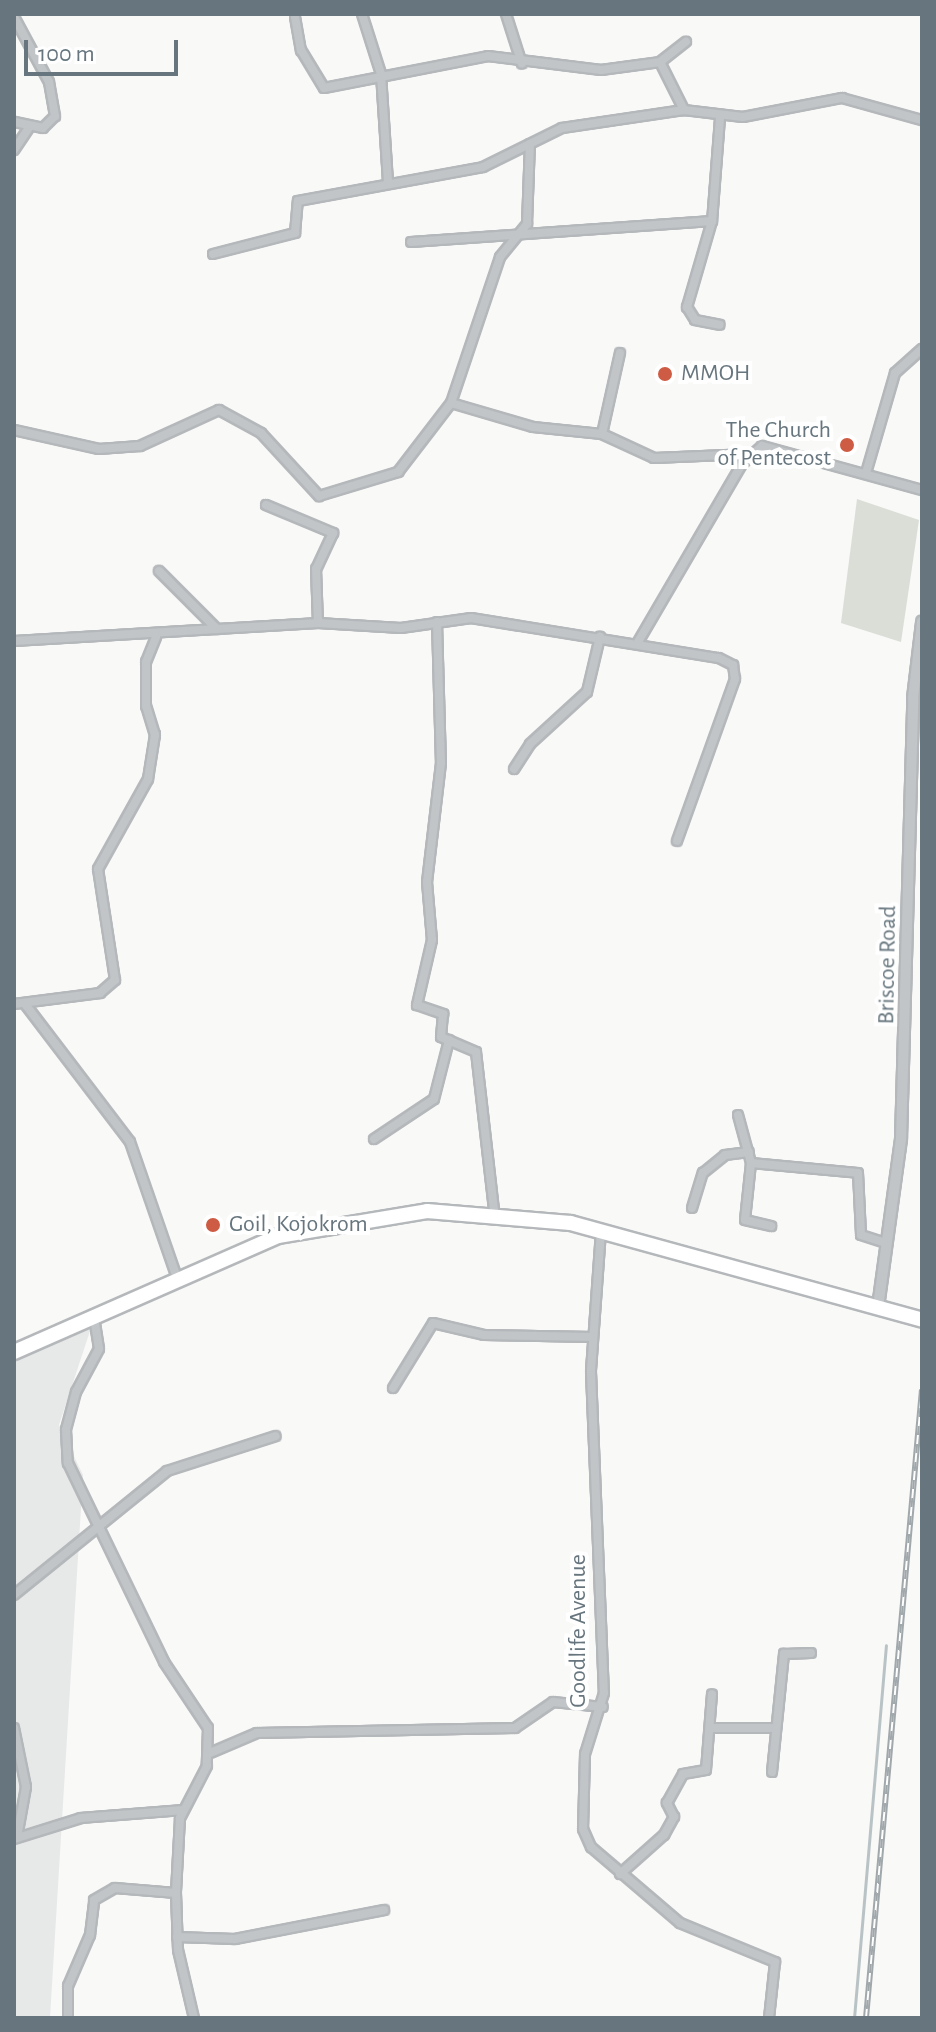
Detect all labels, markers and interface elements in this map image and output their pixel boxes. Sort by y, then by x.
scale bar [28,24,182,74]
text: 100 m [38,42,95,66]
place label: MMOH [681,360,751,388]
marker: MMOH [656,365,674,383]
place label: The Church of Pentecost [718,417,831,473]
marker: The Church of Pentecost [838,436,856,454]
street label: Briscoe Road [873,905,903,1025]
place label: Goil, Kojokrom [229,1211,368,1239]
marker: Goil, Kojokrom [204,1216,222,1234]
street label: Goodlife Avenue [565,1554,593,1708]

